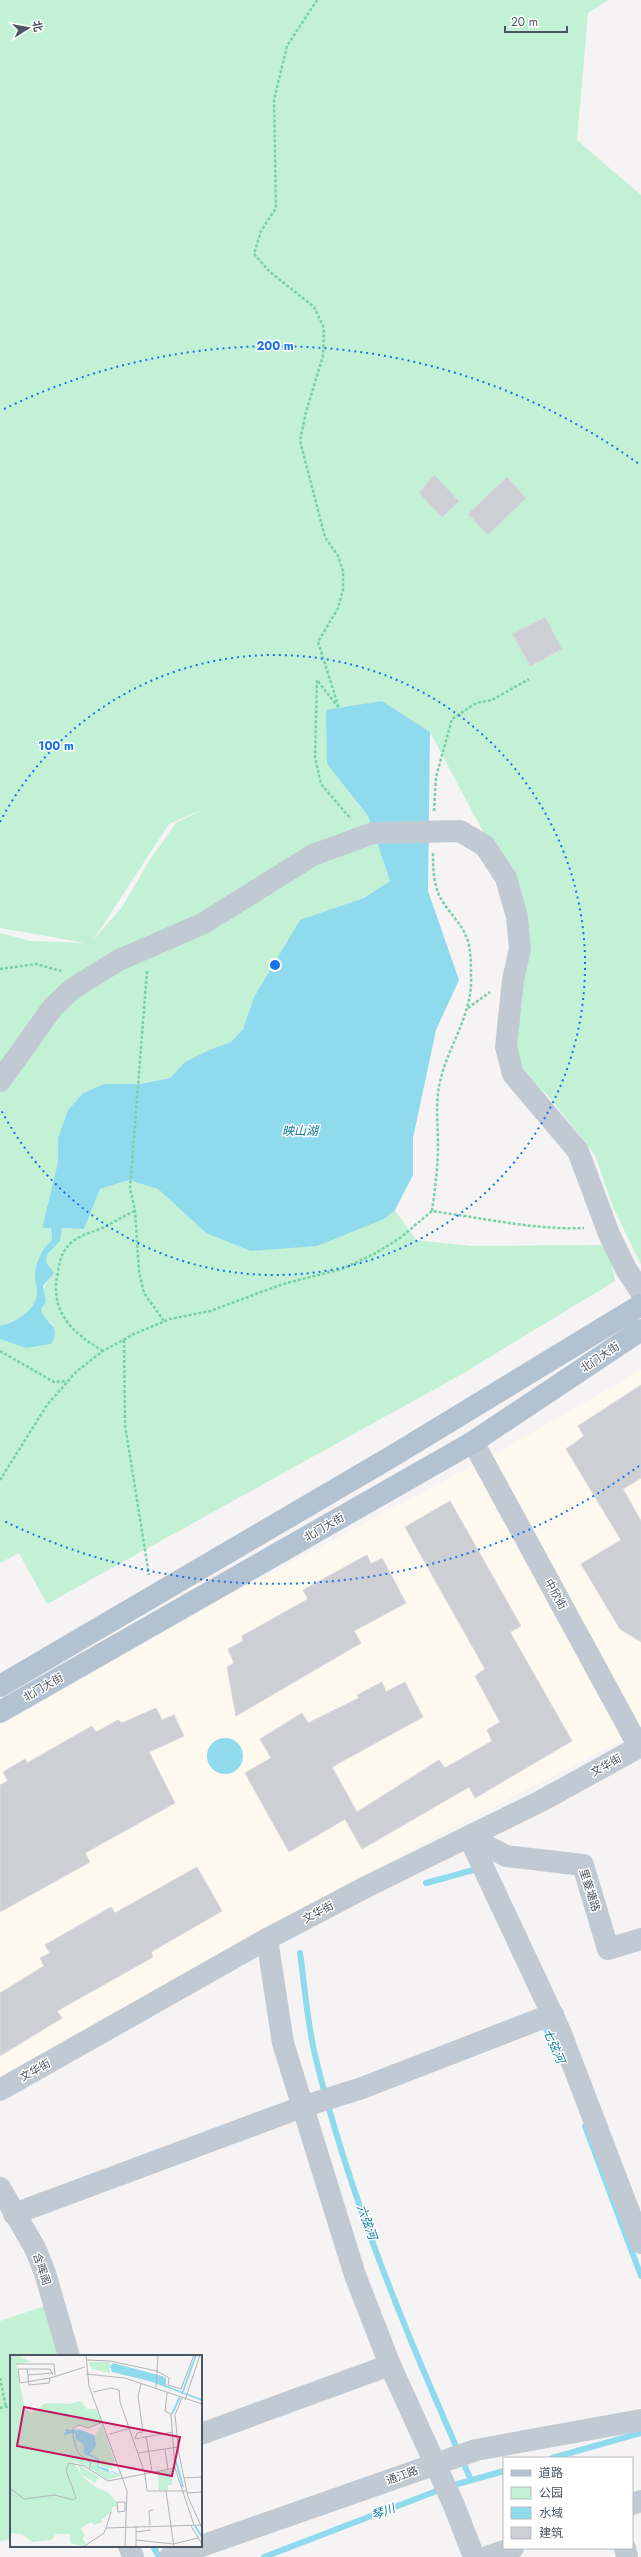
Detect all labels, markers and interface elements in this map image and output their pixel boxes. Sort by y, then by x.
north arrow [8,8,48,48]
scale bar [505,8,567,34]
text: 20 m [511,13,538,31]
text: 北 [29,19,47,33]
text: 200 m [256,337,294,355]
text: 100 m [38,737,74,755]
centre of rings [268,958,282,972]
water label: 映山湖 [282,1122,320,1140]
street label: 北门大街 [577,1338,623,1376]
street label: 北门大街 [301,1509,347,1545]
street label: 中欣街 [541,1576,571,1612]
street label: 北门大街 [20,1669,66,1705]
street label: 文华街 [588,1750,624,1780]
street label: 里菱塘路 [576,1867,604,1913]
street label: 文华街 [300,1897,336,1927]
water label: 七弦河 [539,2026,570,2068]
street label: 文华街 [17,2055,53,2085]
water label: 六弦河 [352,2202,382,2244]
street label: 含晖阁 [29,2251,55,2287]
inset map [10,2355,202,2547]
legend [503,2457,633,2549]
street label: 通江路 [384,2462,420,2488]
text: 道路 [539,2464,563,2482]
text: 公园 [539,2484,563,2502]
water label: 琴川 [369,2499,399,2525]
text: 水域 [539,2504,563,2522]
text: 建筑 [539,2524,563,2542]

